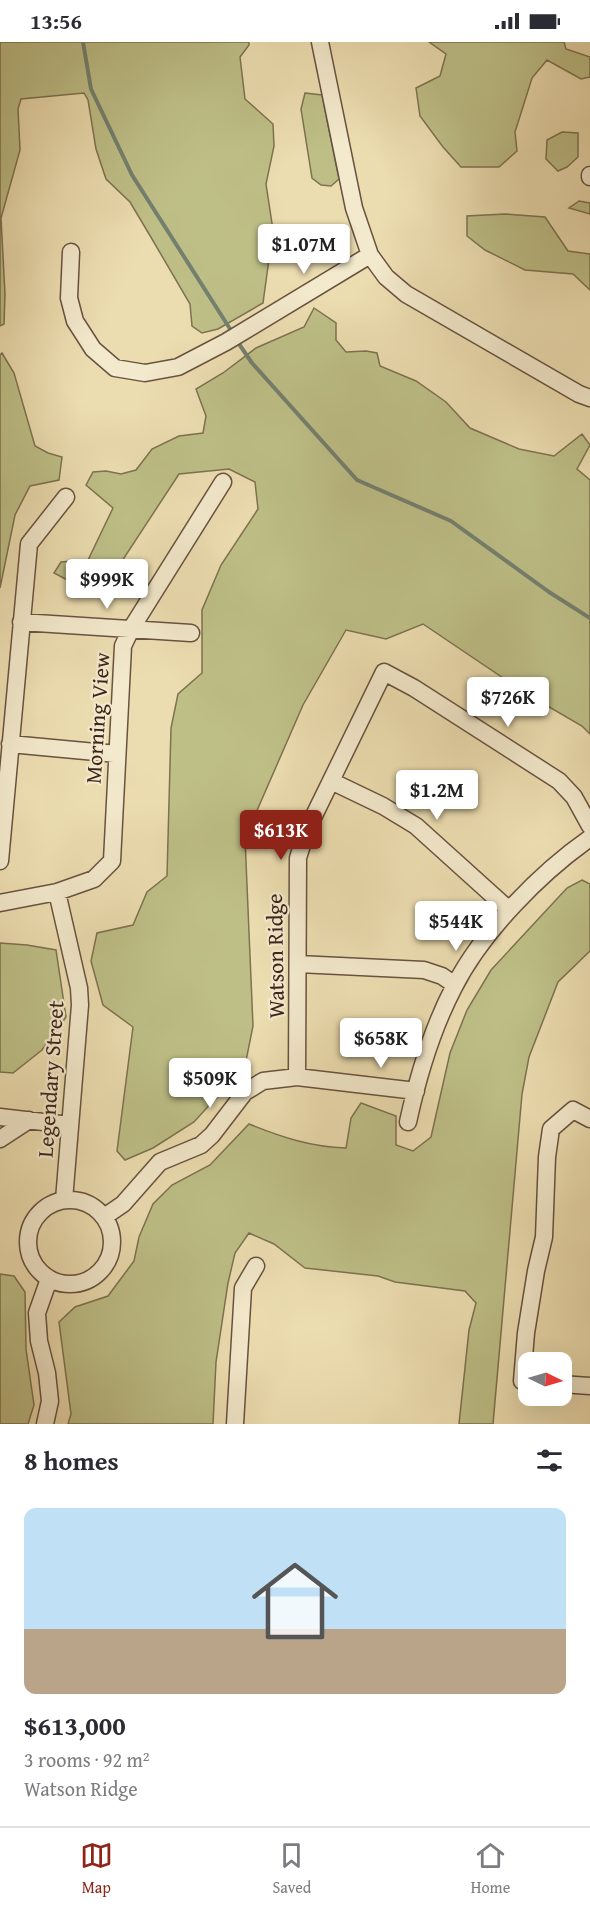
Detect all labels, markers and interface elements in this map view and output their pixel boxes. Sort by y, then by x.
text: 13:56 [30,5,82,37]
pin: $1.07M [255,224,353,275]
text: $1.07M [272,229,336,258]
pin: $999K [65,559,149,610]
text: $999K [80,564,134,593]
street label: Morning View [76,651,118,785]
pin: $726K [466,677,550,728]
text: $726K [481,682,535,711]
pin: $1.2M [395,770,479,821]
text: $1.2M [410,775,464,804]
pin: $613K [239,810,323,861]
text: $613K [254,815,308,844]
street label: Watson Ridge [258,893,292,1019]
pin: $544K [414,901,498,952]
text: $544K [429,906,483,935]
street label: Legendary Street [29,999,71,1159]
pin: $658K [339,1018,423,1069]
text: $658K [354,1023,408,1052]
pin: $509K [168,1058,252,1109]
text: $509K [183,1063,237,1092]
north arrow [518,1352,572,1406]
map controls [518,1352,572,1406]
text: 8 homes [24,1441,119,1480]
icon: filters [533,1444,566,1477]
icon: home [241,1547,349,1655]
text: $613,000 [24,1706,126,1745]
text: 3 rooms · 92 m² [24,1745,150,1774]
text: Watson Ridge [24,1774,138,1803]
tab: Map [80,1839,113,1899]
tab: Saved [272,1839,311,1899]
tab: Home [471,1839,510,1899]

